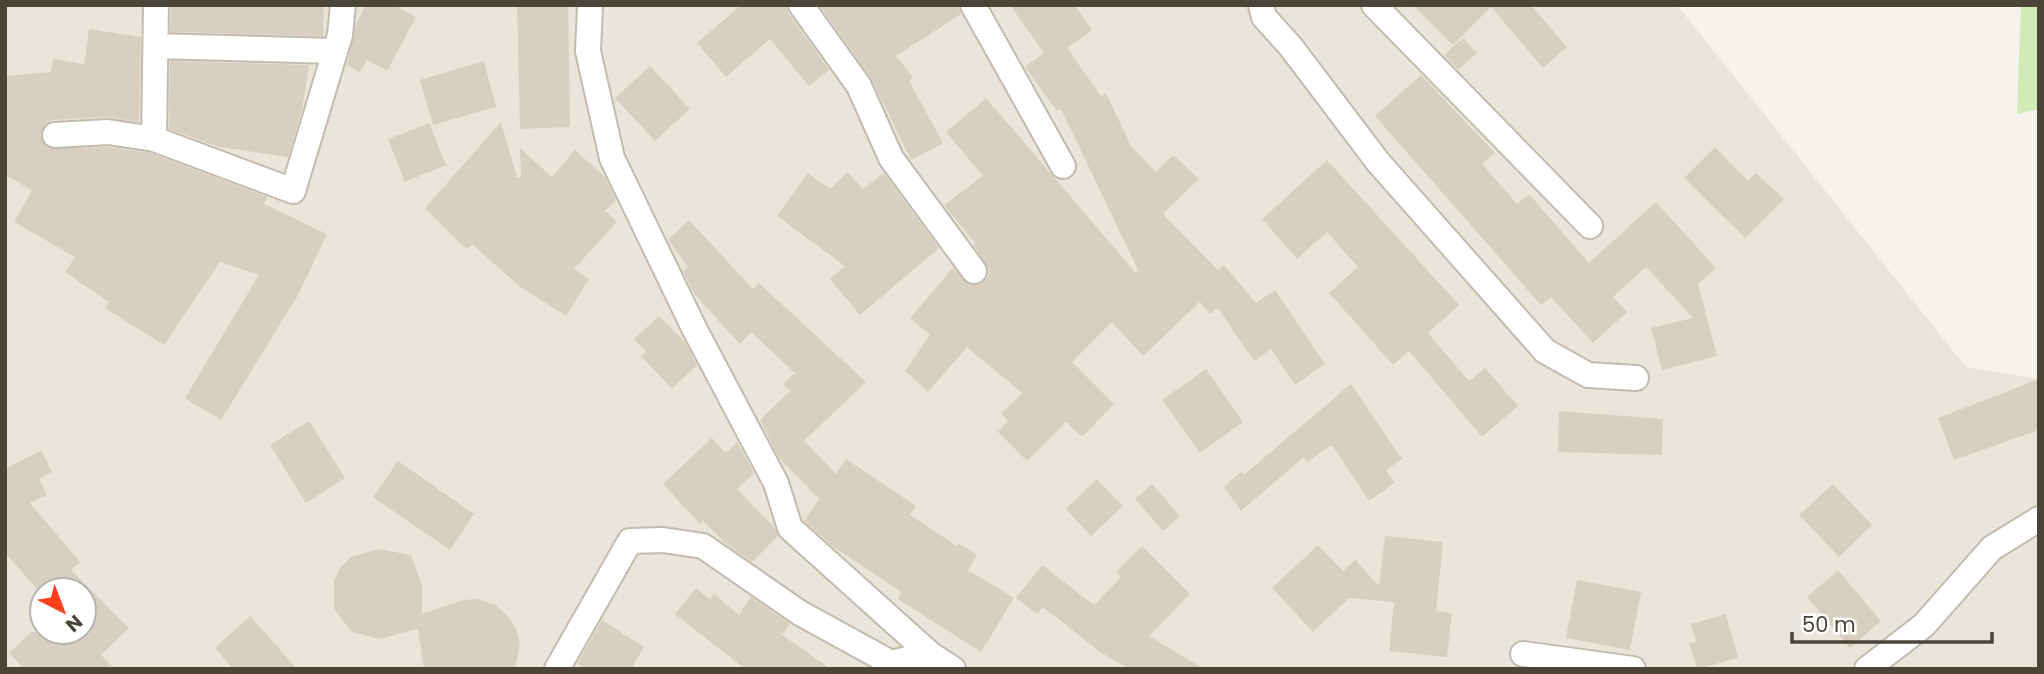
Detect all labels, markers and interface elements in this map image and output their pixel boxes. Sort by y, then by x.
north arrow [28,576,98,646]
scale bar [1792,600,1992,644]
text: N [60,608,88,638]
text: 50 m [1802,610,1856,639]

